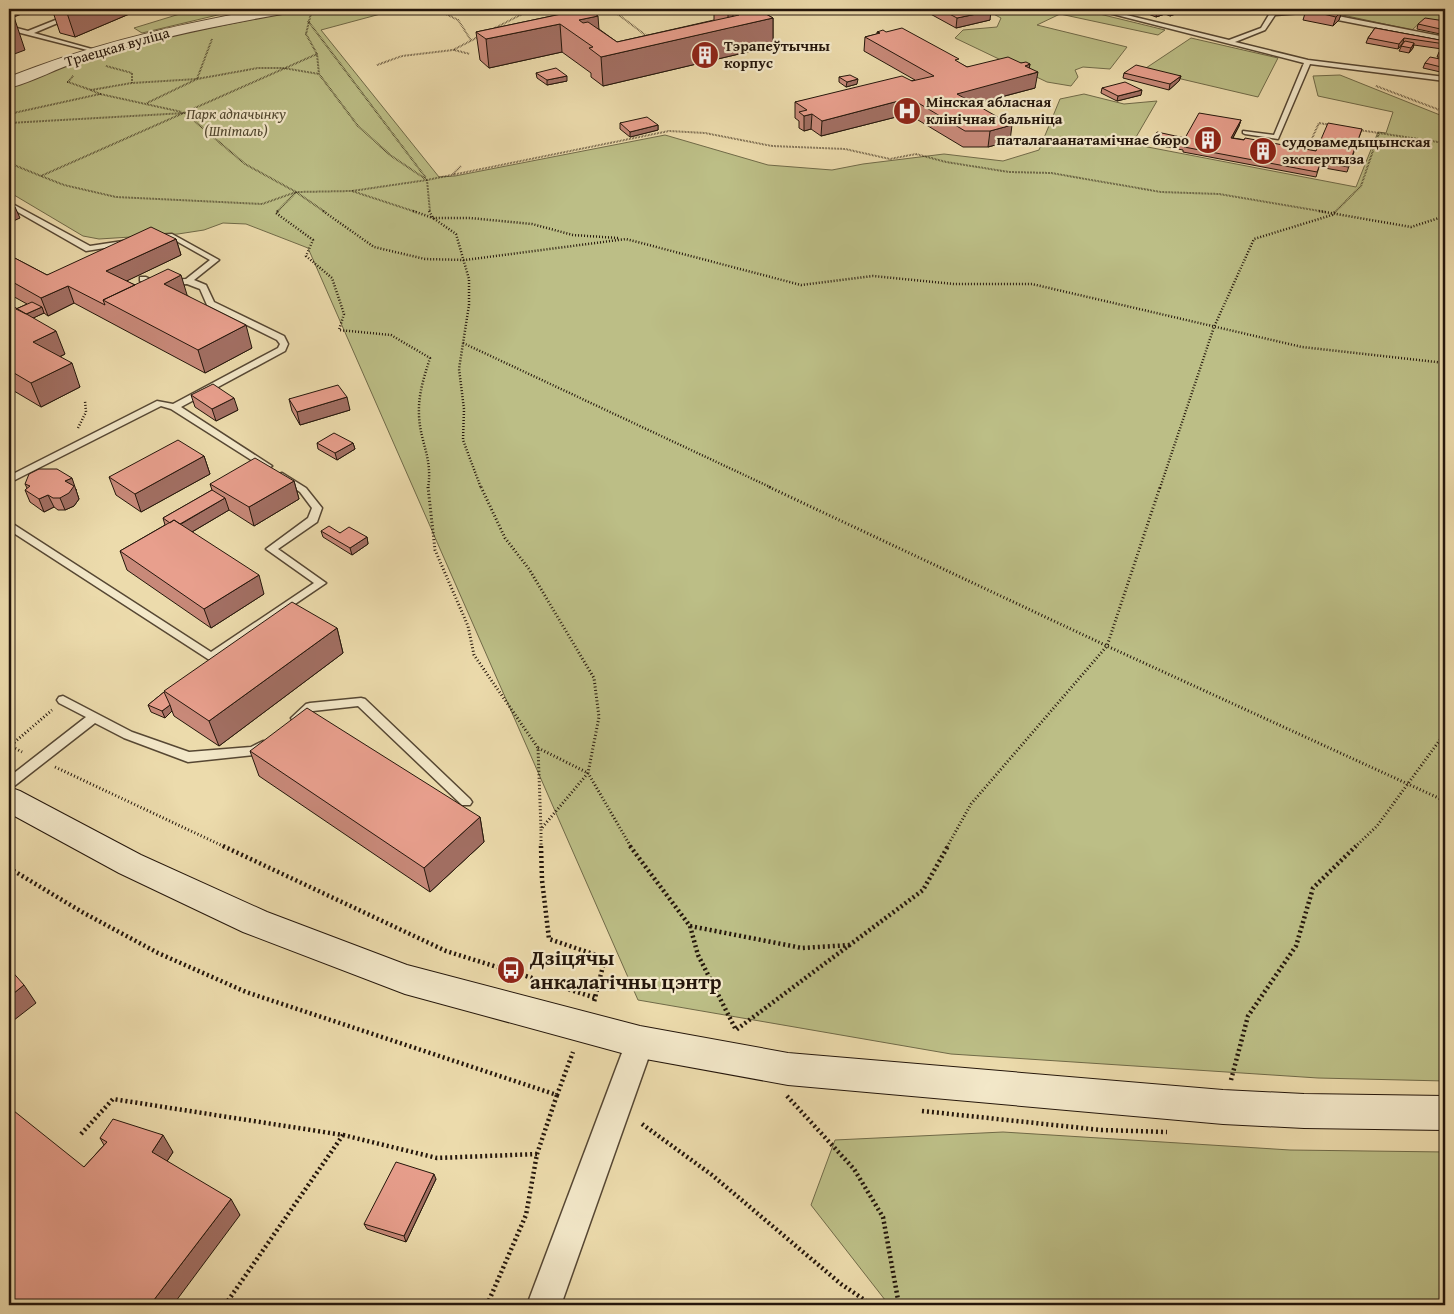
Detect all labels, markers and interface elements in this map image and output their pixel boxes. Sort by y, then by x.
street label: Траецкая вуліца [62,21,173,72]
place label: Тэрапеўтычны корпус [724,35,830,73]
building icon: Тэрапеўтычны корпус [690,40,720,70]
place label: Мінская абласная клінічная бальніца [926,91,1063,129]
hospital icon: Мінская абласная клінічная бальніца [892,96,922,126]
park label: Парк адпачынку (Шпіталь) [186,103,286,141]
building icon: паталагаанатамічнае бюро [1193,125,1223,155]
place label: паталагаанатамічнае бюро [997,129,1189,150]
place label: судовамедыцынская экспертыза [1282,131,1431,169]
building icon: судовамедыцынская экспертыза [1248,136,1278,166]
place label: Дзіцячы анкалагічны цэнтр [529,942,721,997]
bus stop icon: Дзіцячы анкалагічны цэнтр [496,955,526,985]

